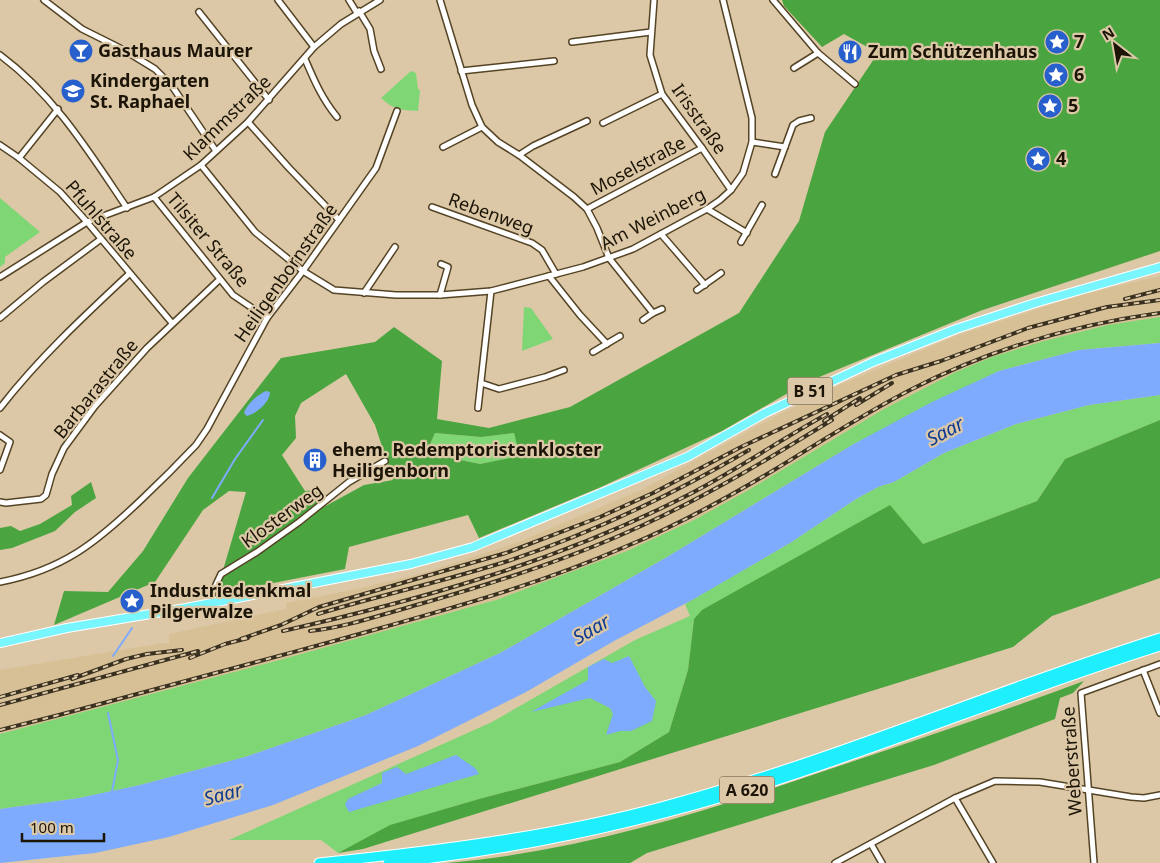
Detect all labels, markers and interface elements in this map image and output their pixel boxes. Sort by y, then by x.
north arrow [1090,20,1140,70]
text: N [1098,22,1118,45]
place icon: 7 [1044,29,1070,55]
place label: 7 [1074,29,1084,53]
bar icon: Gasthaus Maurer [68,38,94,64]
place label: Gasthaus Maurer [98,38,253,62]
restaurant icon: Zum Schützenhaus [837,39,863,65]
place label: Zum Schützenhaus [868,39,1037,63]
place icon: 6 [1043,62,1069,88]
place label: 6 [1074,62,1084,86]
place label: Kindergarten St. Raphael [90,68,209,113]
street label: Klammstraße [177,69,275,165]
school or university icon: Kindergarten St. Raphael [60,78,86,104]
street label: Irisstraße [667,79,733,158]
place icon: 5 [1037,93,1063,119]
place label: 5 [1068,93,1078,117]
street label: Moselstraße [586,130,689,200]
place icon: 4 [1025,146,1051,172]
place label: 4 [1056,146,1066,170]
street label: Pfuhlstraße [61,175,143,264]
street label: Am Weinberg [596,181,709,255]
street label: Tilsiter Straße [162,187,255,292]
street label: Rebenweg [445,187,537,240]
street label: Heiligenbornstraße [228,198,342,347]
street label: Barbarastraße [48,334,143,443]
road number: B 51 [788,378,832,404]
water label: Saar [922,410,969,452]
place label: ehem. Redemptoristenkloster Heiligenborn [332,437,601,482]
building icon: ehem. Redemptoristenkloster Heiligenborn [302,447,328,473]
street label: Klosterweg [236,478,327,553]
place label: Industriedenkmal Pilgerwalze [150,578,311,623]
place icon: Industriedenkmal Pilgerwalze [119,588,145,614]
water label: Saar [568,607,616,650]
street label: Weberstraße [1055,706,1087,816]
water label: Saar [201,776,246,812]
road number: A 620 [720,776,774,804]
scale bar [22,810,105,842]
text: 100 m [30,817,74,837]

